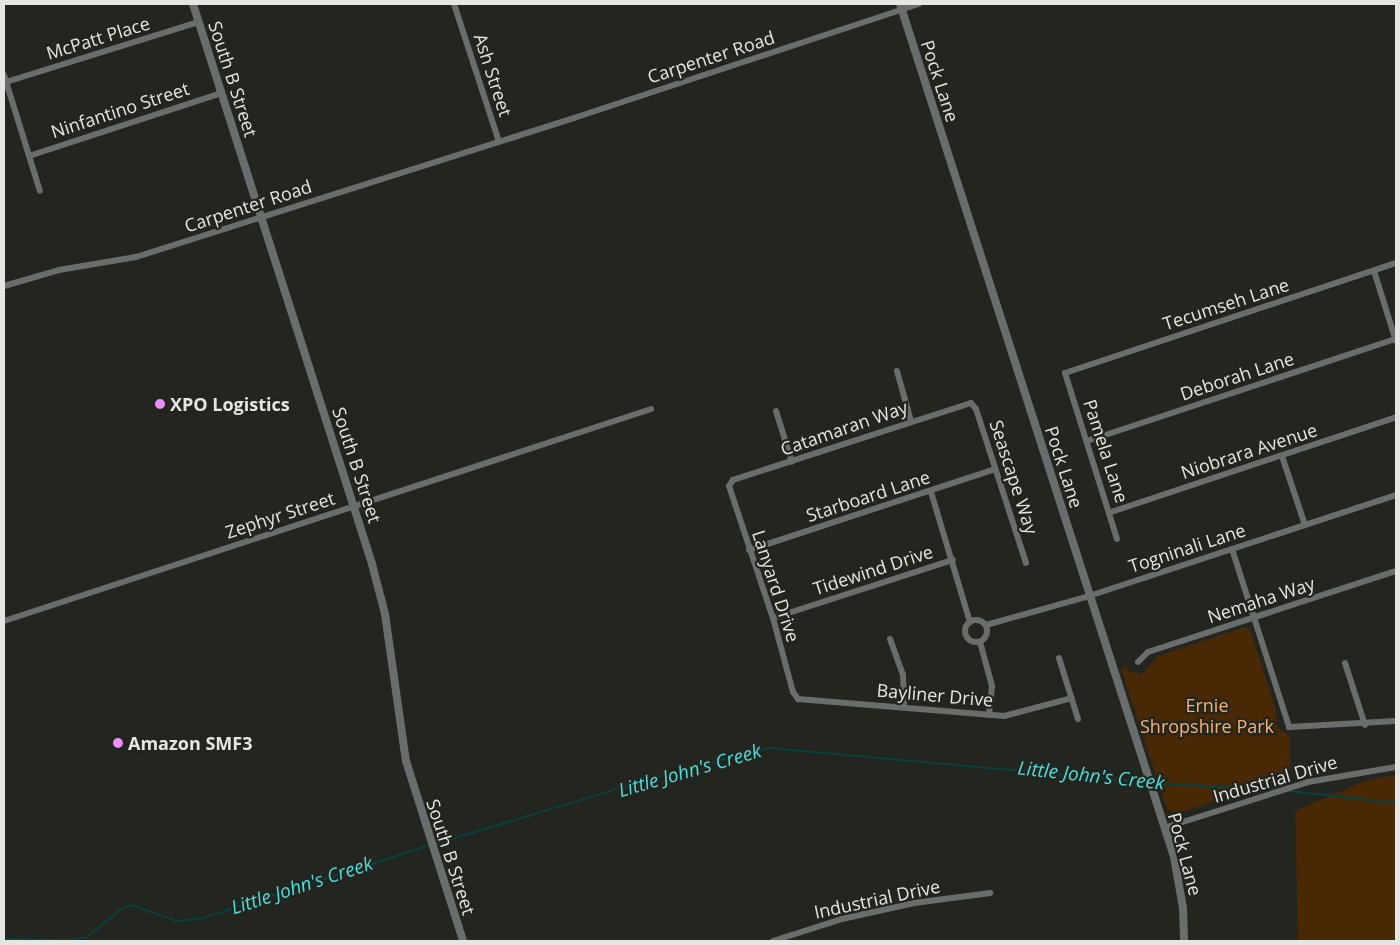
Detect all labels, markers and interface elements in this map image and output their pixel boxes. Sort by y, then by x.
street label: McPatt Place [44,12,152,64]
street label: South B Street [204,18,262,140]
street label: Carpenter Road [645,26,777,88]
street label: Ash Street [469,31,517,119]
street label: Pock Lane [917,37,963,125]
street label: Ninfantino Street [48,77,192,143]
street label: Carpenter Road [182,175,314,237]
street label: Tecumseh Lane [1160,273,1292,335]
street label: Deborah Lane [1177,347,1297,405]
place label: XPO Logistics [170,393,290,415]
street label: Catamaran Way [778,396,910,460]
street label: Pamela Lane [1079,397,1133,505]
marker: XPO Logistics [154,398,166,410]
street label: South B Street [328,404,386,526]
street label: Seascape Way [985,417,1043,537]
street label: Niobrara Avenue [1178,419,1320,483]
street label: Pock Lane [1041,423,1087,511]
street label: Starboard Lane [803,466,933,526]
street label: Zephyr Street [223,487,337,543]
street label: Togninali Lane [1126,519,1248,577]
street label: Lanyard Drive [748,527,804,645]
street label: Tidewind Drive [810,540,936,600]
street label: Nemaha Way [1205,572,1317,628]
street label: Bayliner Drive [876,679,994,711]
park label: Ernie Shropshire Park [1140,695,1274,738]
place label: Amazon SMF3 [128,732,252,754]
marker: Amazon SMF3 [112,737,124,749]
water label: Little John's Creek [616,740,764,802]
street label: Industrial Drive [1210,751,1340,807]
water label: Little John's Creek [1017,757,1165,795]
street label: South B Street [422,796,480,918]
street label: Pock Lane [1164,810,1206,898]
water label: Little John's Creek [228,852,376,920]
street label: Industrial Drive [812,875,942,923]

